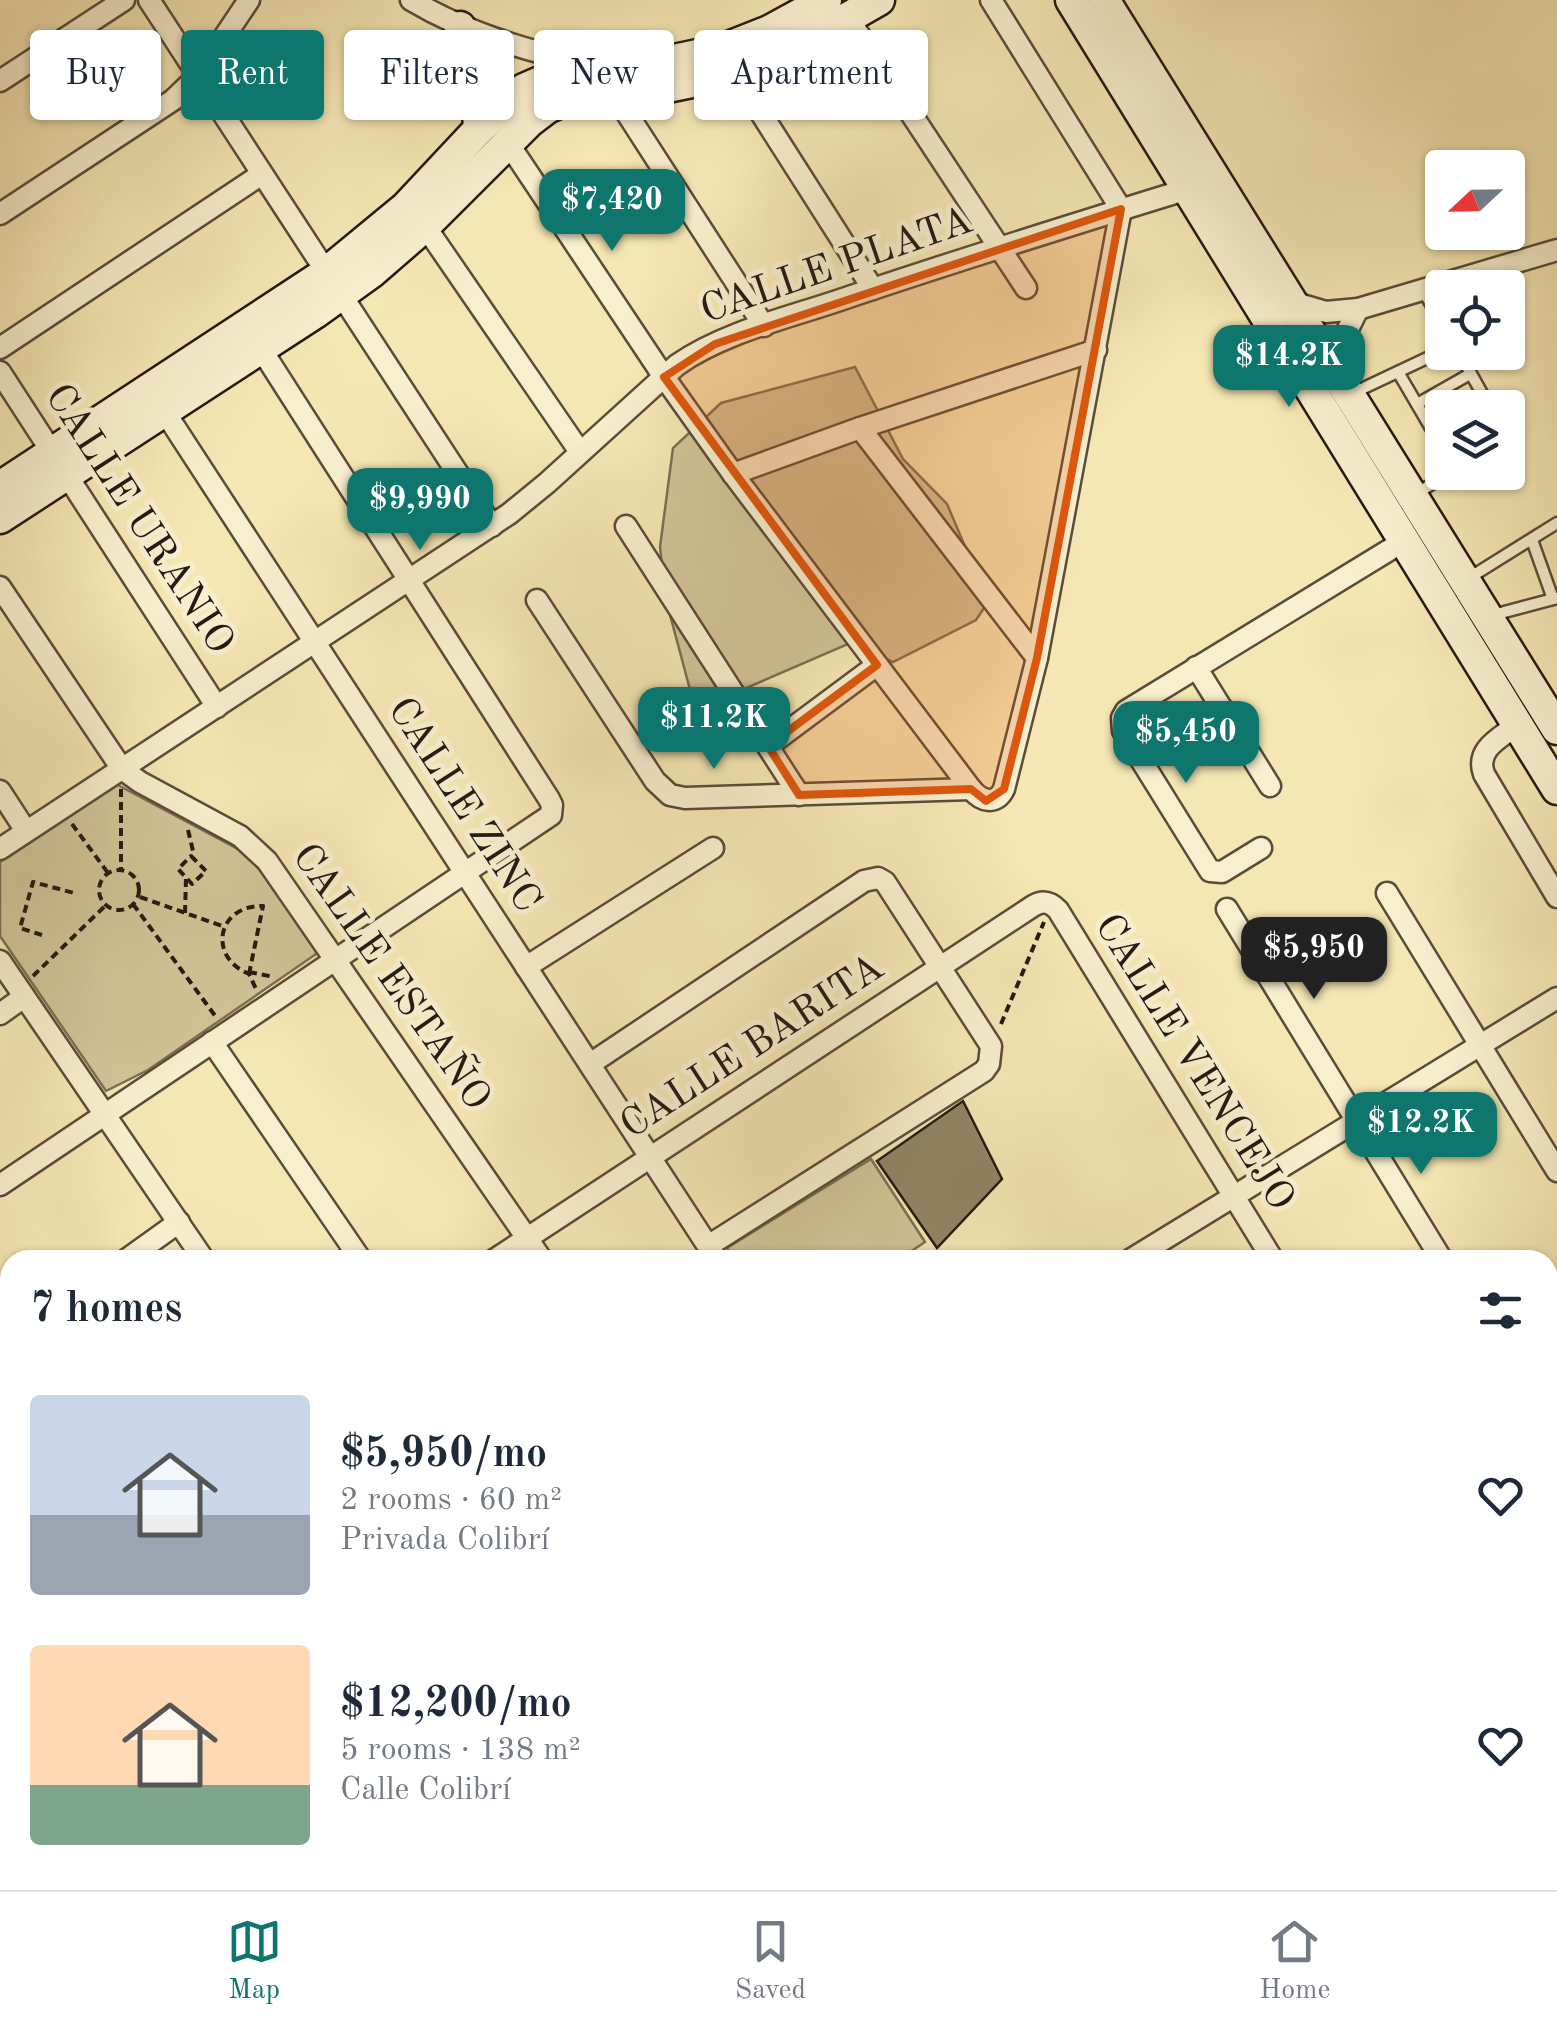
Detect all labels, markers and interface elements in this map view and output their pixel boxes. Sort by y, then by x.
chip: Buy [30,30,161,120]
chip: Rent [181,30,324,120]
chip: Filters [344,30,514,120]
chip: New [534,30,674,120]
chip: Apartment [694,30,928,120]
north arrow [1425,150,1525,250]
map controls [1425,150,1525,490]
pin: $7,420 [531,169,693,254]
text: $7,420 [561,185,663,217]
street label: CALLE PLATA [696,202,978,332]
button: locate [1425,270,1525,370]
pin: $14.2K [1208,325,1370,410]
text: $14.2K [1235,341,1343,373]
street label: CALLE URANIO [36,378,240,662]
button: layers [1425,390,1525,490]
pin: $9,990 [339,468,501,553]
text: $9,990 [369,484,471,516]
pin: $11.2K [633,687,795,772]
street label: CALLE ZINC [379,691,547,921]
pin: $5,450 [1105,701,1267,786]
text: $11.2K [660,703,768,735]
text: $5,450 [1135,717,1237,749]
street label: CALLE ESTAÑO [283,833,503,1118]
street label: CALLE VENCEJO [1086,908,1300,1218]
pin: $5,950 [1233,917,1395,1002]
text: $5,950 [1263,933,1365,965]
street label: CALLE BARITA [614,948,892,1148]
pin: $12.2K [1340,1092,1502,1177]
text: $12.2K [1367,1108,1475,1140]
icon: filters [1473,1283,1528,1338]
text: 7 homes [30,1289,182,1331]
text: $5,950/mo [340,1434,547,1476]
icon: home [110,1435,230,1555]
icon: heart [1473,1468,1528,1523]
text: 2 rooms · 60 m² [340,1485,562,1517]
text: Privada Colibrí [340,1525,549,1557]
text: $12,200/mo [340,1684,572,1726]
icon: home [110,1685,230,1805]
icon: heart [1473,1718,1528,1773]
text: 5 rooms · 138 m² [340,1735,581,1767]
text: Calle Colibrí [340,1775,511,1807]
tab: Map [227,1914,282,2009]
tab: Saved [735,1914,806,2009]
tab: Home [1259,1914,1330,2009]

